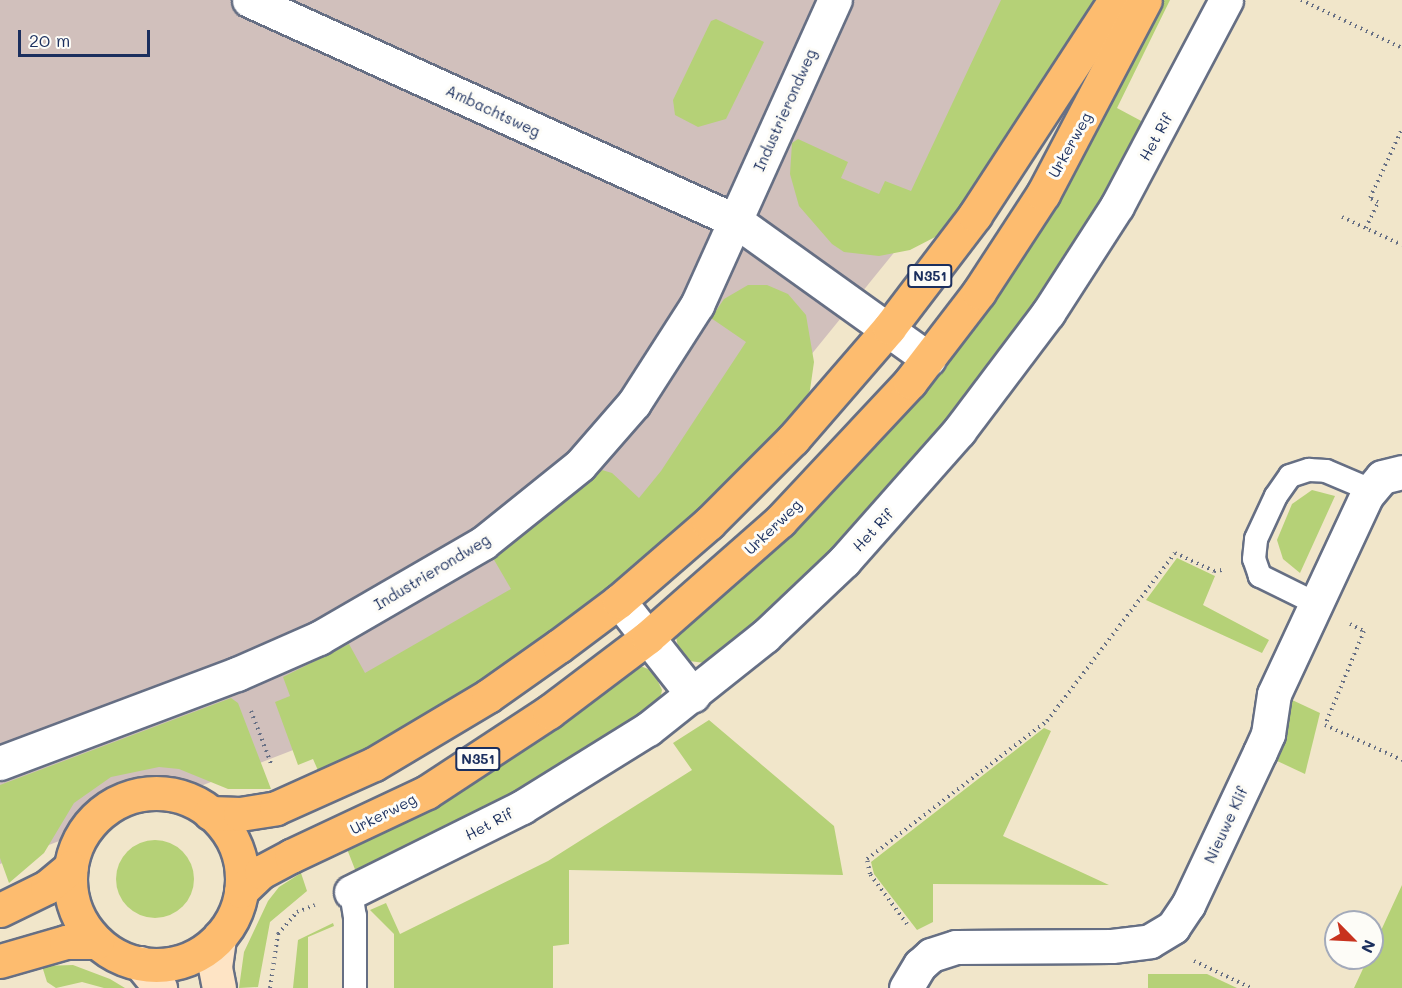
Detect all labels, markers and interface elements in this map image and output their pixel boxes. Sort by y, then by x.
scale bar [21,18,153,56]
text: 20 m [29,28,70,52]
street label: Industrierondweg [750,46,820,174]
street label: Ambachtsweg [443,81,543,141]
street label: Urkerweg [1045,109,1095,181]
street label: Het Rif [1136,110,1176,164]
road number: N351 [906,265,954,287]
street label: Urkerweg [741,496,805,558]
street label: Het Rif [849,505,897,555]
street label: Industrierondweg [371,530,493,614]
road number: N351 [454,748,502,770]
street label: Nieuwe Klif [1200,784,1252,866]
street label: Urkerweg [347,790,419,838]
street label: Het Rif [462,804,516,844]
north arrow [1324,910,1384,970]
text: N [1357,937,1381,957]

